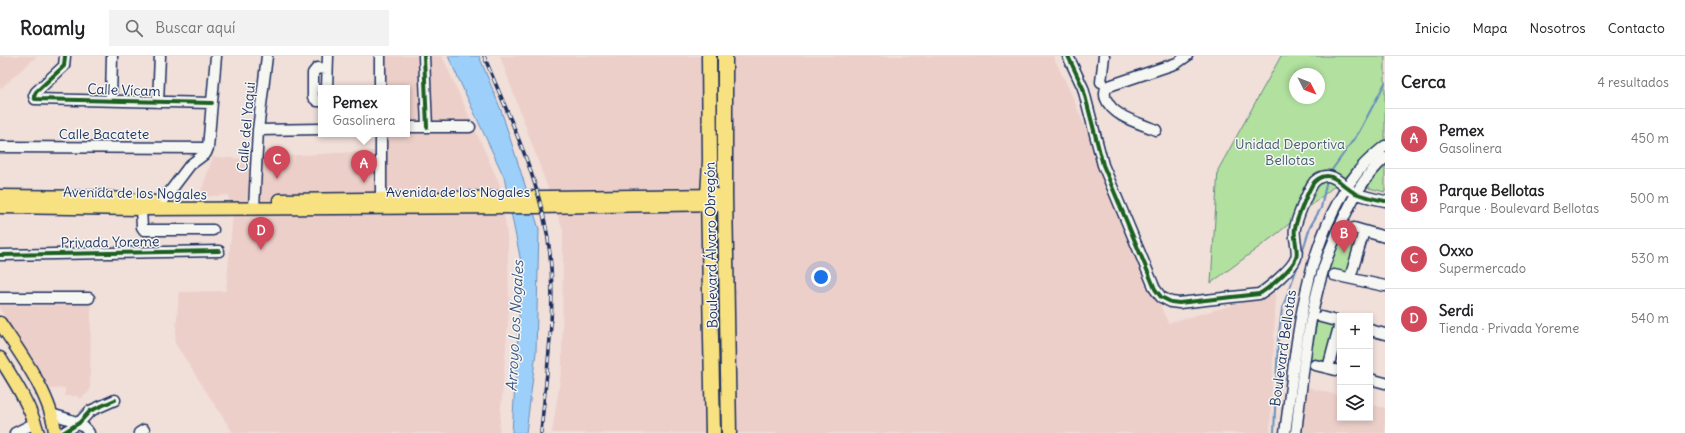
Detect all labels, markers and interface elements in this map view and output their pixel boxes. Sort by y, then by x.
search box [109,10,389,46]
text: Roamly [20,16,85,40]
icon: search [123,17,145,39]
text: Buscar aquí [155,18,235,37]
text: Inicio [1415,19,1450,37]
text: Mapa [1472,19,1508,37]
text: Nosotros [1530,19,1586,37]
text: Contacto [1608,19,1665,37]
north arrow [1289,68,1325,104]
text: Cerca [1401,71,1446,93]
text: 4 resultados [1597,74,1669,91]
street label: Calle Vícam [87,80,161,100]
street label: Calle del Yaqui [233,81,259,173]
popup [318,85,410,137]
text: Pemex [333,93,378,112]
text: Gasolinera [333,112,395,129]
text: Pemex [1439,121,1484,140]
street label: Calle Bacatete [59,125,149,143]
text: A [1410,130,1418,147]
text: 450 m [1631,130,1669,147]
park label: Unidad Deportiva Bellotas [1235,135,1345,169]
text: Gasolinera [1439,140,1502,157]
pin: C [264,146,290,179]
pin: A [351,150,377,183]
street label: Boulevard Álvaro Obregón [701,162,721,328]
text: Parque Bellotas [1439,181,1544,200]
street label: Avenida de los Nogales [63,183,207,203]
street label: Avenida de los Nogales [386,183,530,201]
text: B [1410,190,1418,207]
text: 500 m [1630,190,1669,207]
text: Parque · Boulevard Bellotas [1439,200,1599,217]
pin: D [248,217,274,250]
pin: B [1331,220,1357,253]
street label: Privada Yoreme [60,232,160,252]
text: Oxxo [1439,241,1474,260]
text: C [1410,250,1418,267]
text: 530 m [1631,250,1669,267]
water label: Arroyo Los Nogales [502,259,527,392]
text: Supermercado [1439,260,1526,277]
your location [811,267,831,287]
street label: Boulevard Bellotas [1266,289,1300,407]
text: Serdi [1439,301,1474,320]
text: D [1409,310,1419,327]
text: 540 m [1631,310,1669,327]
map controls [1337,313,1373,421]
button: + [1337,313,1373,349]
text: Tienda · Privada Yoreme [1439,320,1579,337]
button: − [1337,349,1373,385]
button: layers [1337,385,1373,421]

